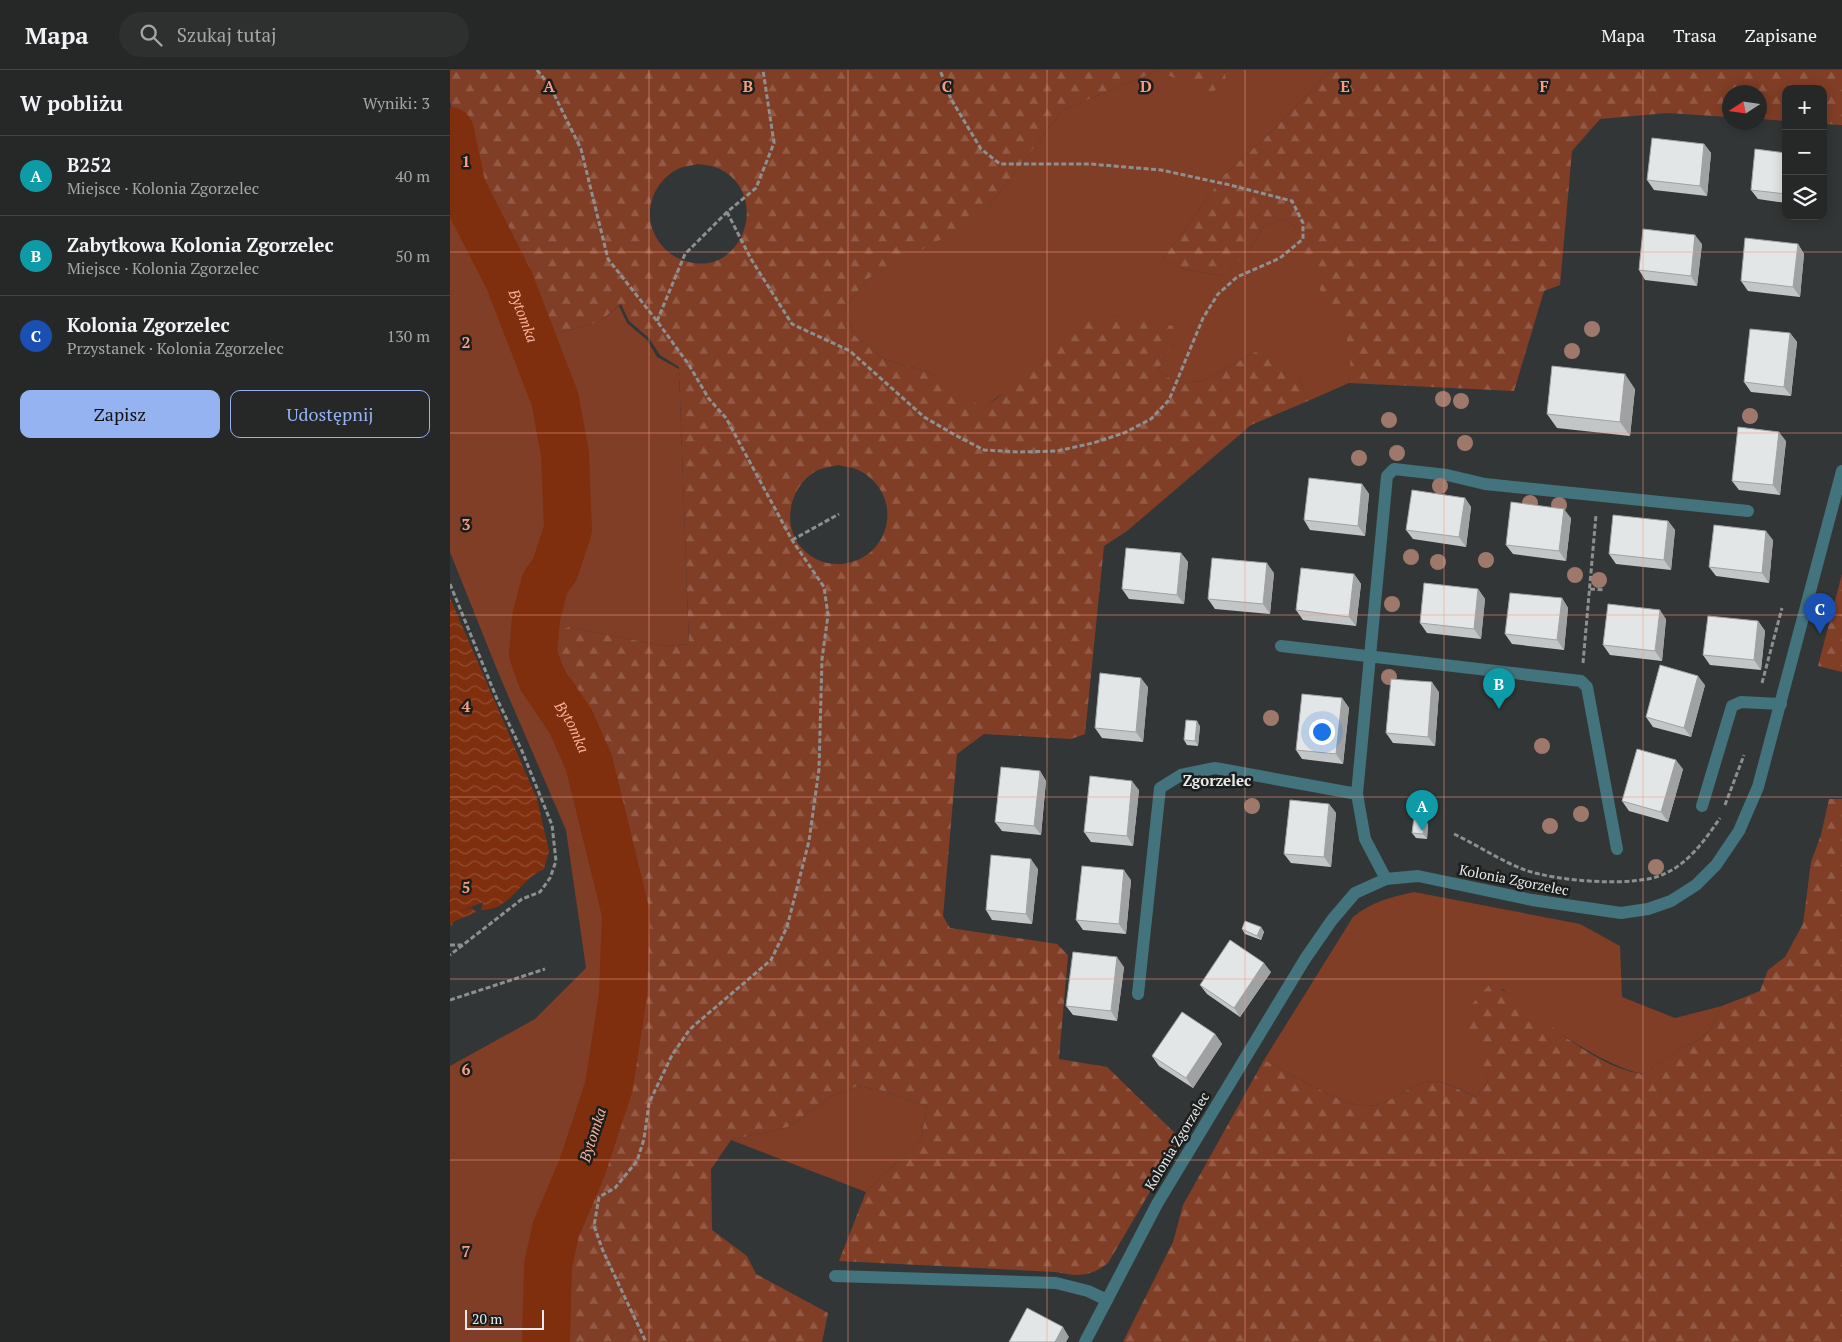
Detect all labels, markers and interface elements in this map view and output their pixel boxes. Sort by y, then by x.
search box [119,12,469,57]
text: Mapa [25,19,89,51]
icon: search [137,21,165,49]
text: Szukaj tutaj [177,22,277,47]
text: Mapa [1601,23,1645,47]
text: Trasa [1673,23,1717,47]
text: Zapisane [1745,23,1817,47]
text: A [543,75,555,97]
text: B [743,75,753,97]
text: C [942,75,952,97]
text: D [1140,75,1152,97]
text: E [1340,75,1350,97]
text: F [1539,75,1549,97]
north arrow [1722,85,1767,130]
map controls [1782,85,1827,220]
button: + [1782,85,1827,130]
text: W pobliżu [20,89,123,117]
text: Wyniki: 3 [363,92,430,114]
button: − [1782,130,1827,175]
text: 1 [461,150,471,172]
text: B252 [67,152,112,177]
text: A [30,165,42,187]
text: 40 m [395,165,430,187]
button: layers [1782,175,1827,220]
text: Miejsce · Kolonia Zgorzelec [67,177,259,199]
text: Zabytkowa Kolonia Zgorzelec [67,232,334,257]
text: B [31,245,41,267]
text: 50 m [395,245,430,267]
text: Miejsce · Kolonia Zgorzelec [67,257,259,279]
water label: Bytomka [504,285,543,345]
text: Kolonia Zgorzelec [67,312,230,337]
text: C [31,325,41,347]
text: 130 m [387,325,430,347]
text: 2 [461,331,471,353]
text: Przystanek · Kolonia Zgorzelec [67,337,284,359]
button: Zapisz [20,390,220,438]
button: Udostępnij [230,390,430,438]
text: 3 [461,513,471,535]
pin: C [1804,593,1836,634]
pin: B [1483,668,1515,709]
text: 4 [461,695,471,717]
water label: Bytomka [550,696,594,756]
your location [1309,719,1335,745]
district label: Zgorzelec [1183,770,1251,790]
pin: A [1406,790,1438,831]
street label: Kolonia Zgorzelec [1458,860,1571,899]
text: 5 [461,876,471,898]
text: 6 [461,1058,471,1080]
street label: Kolonia Zgorzelec [1140,1088,1213,1193]
water label: Bytomka [574,1105,610,1165]
text: 7 [461,1240,471,1262]
scale bar [465,1307,544,1330]
text: 20 m [472,1309,502,1328]

